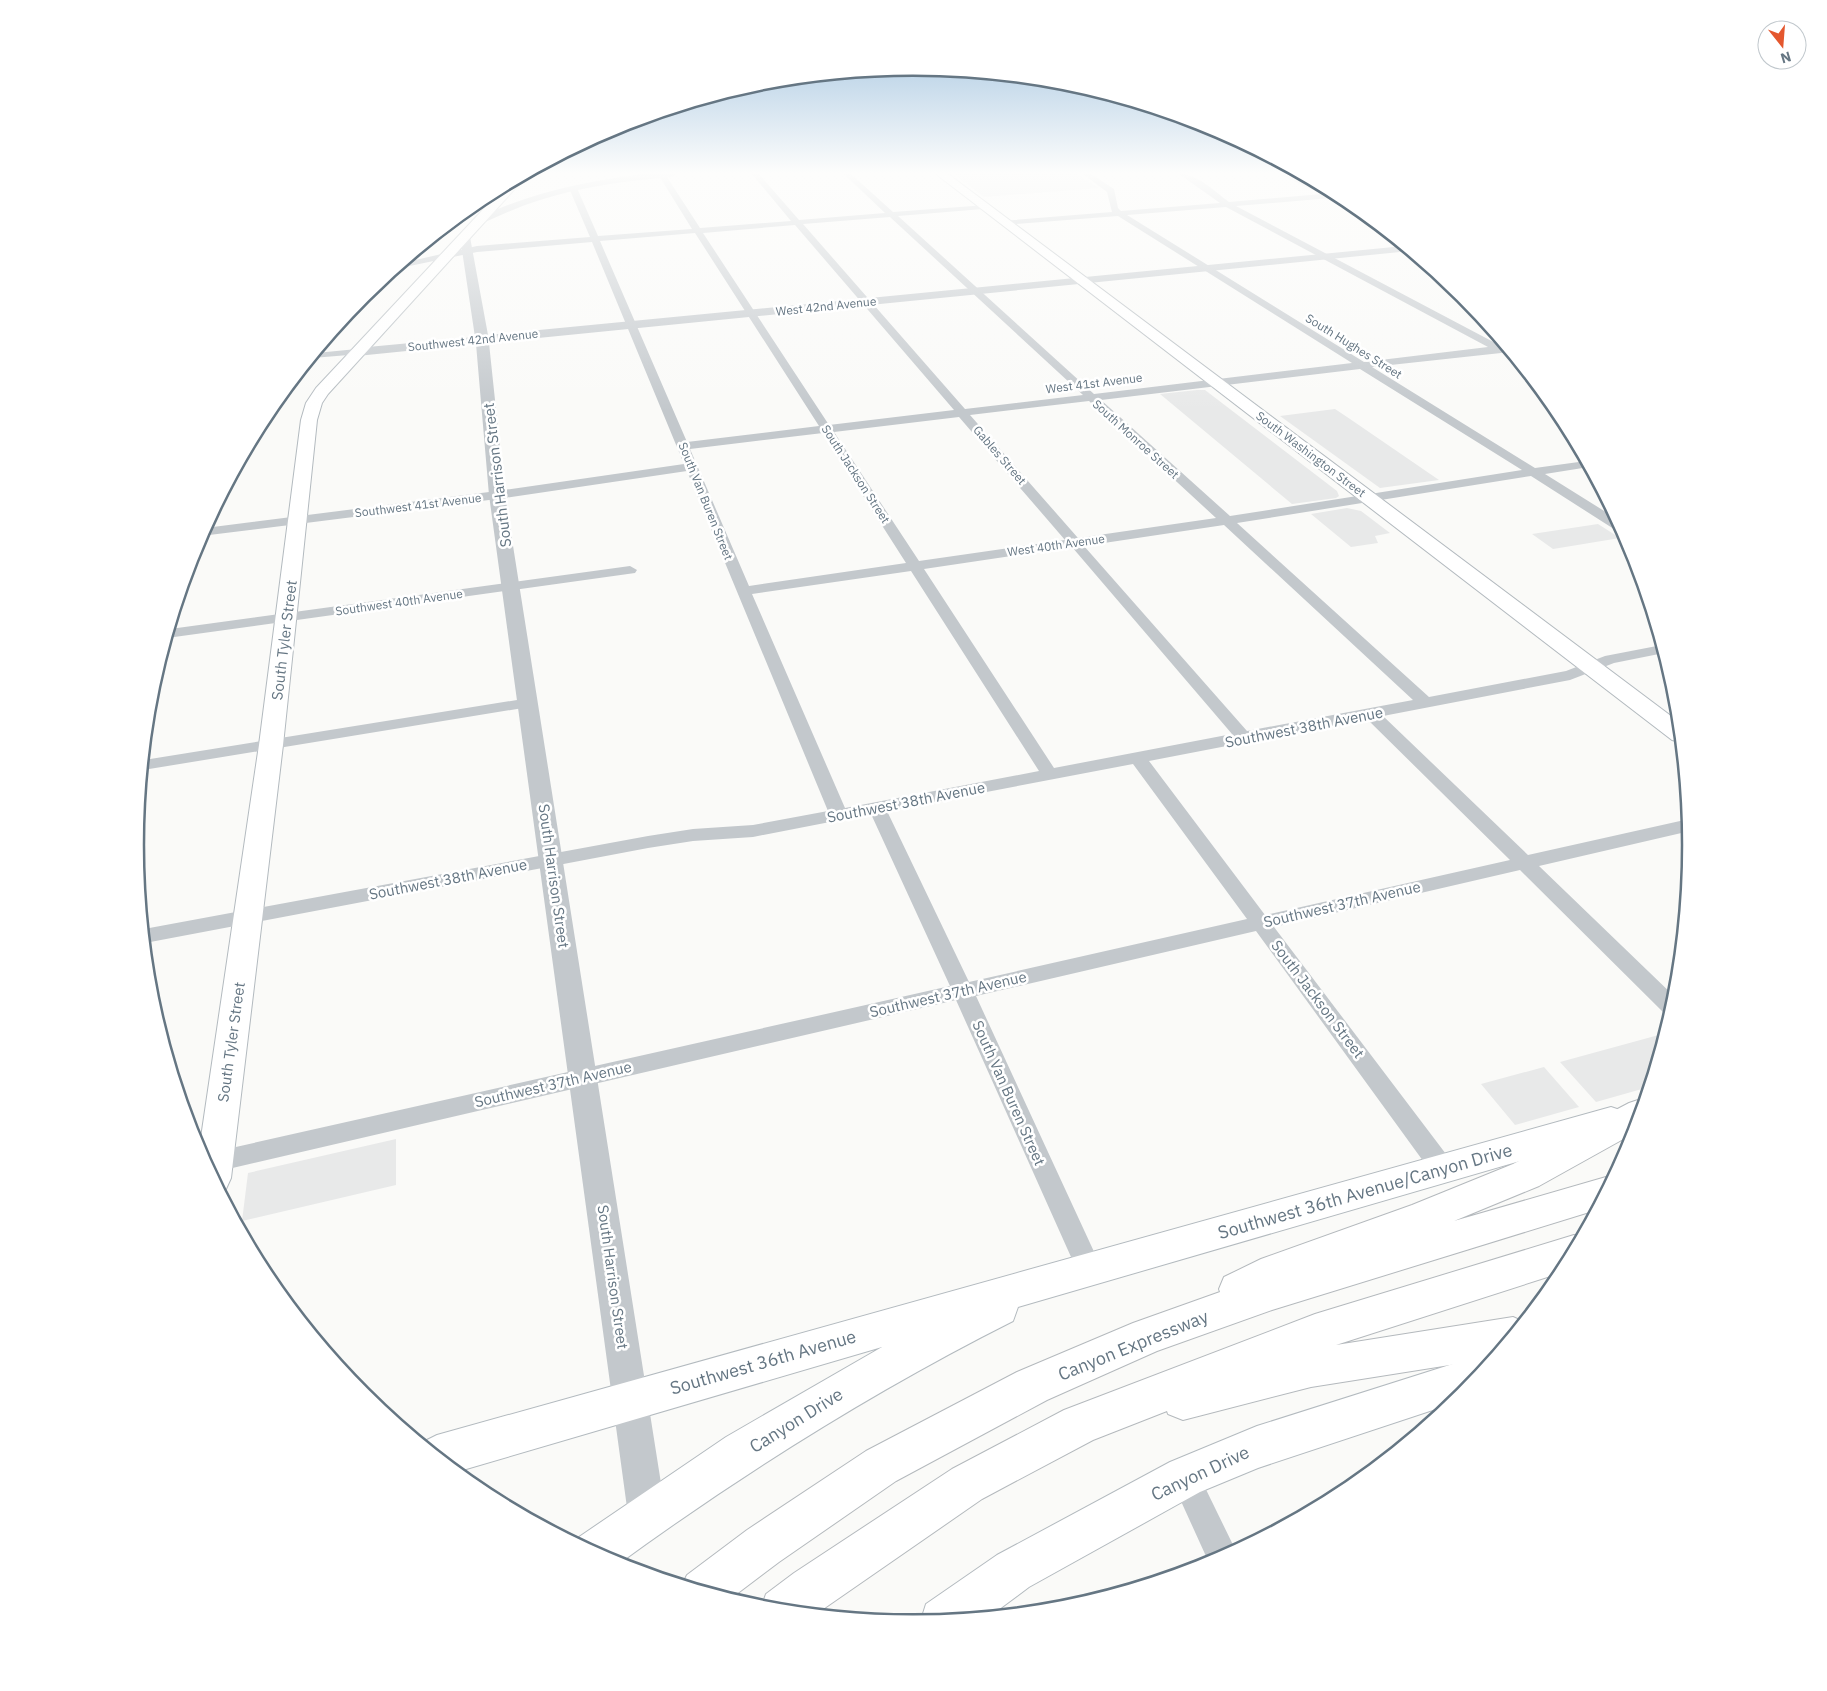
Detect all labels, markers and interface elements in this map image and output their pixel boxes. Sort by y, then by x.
north arrow [1757,20,1807,70]
text: N [1778,47,1793,68]
street label: West 42nd Avenue [775,293,877,319]
street label: South Hughes Street [1303,310,1405,382]
street label: Southwest 42nd Avenue [407,326,539,354]
street label: West 41st Avenue [1045,370,1144,396]
street label: South Monroe Street [1090,396,1182,482]
street label: South Harrison Street [479,402,515,548]
street label: South Washington Street [1253,408,1369,500]
street label: South Jackson Street [819,422,893,526]
street label: Gables Street [970,422,1030,488]
street label: South Van Buren Street [676,440,736,562]
street label: Southwest 41st Avenue [354,490,482,520]
street label: West 40th Avenue [1006,531,1106,559]
street label: South Tyler Street [267,579,301,701]
street label: Southwest 40th Avenue [334,586,464,618]
street label: Southwest 38th Avenue [1223,702,1385,752]
street label: Southwest 38th Avenue [825,777,987,827]
street label: South Harrison Street [534,803,574,949]
street label: Southwest 38th Avenue [367,854,529,904]
street label: Southwest 37th Avenue [1262,877,1422,931]
street label: South Jackson Street [1267,936,1369,1062]
street label: Southwest 37th Avenue [868,967,1028,1021]
street label: South Tyler Street [213,981,249,1103]
street label: South Van Buren Street [968,1017,1050,1169]
street label: Southwest 37th Avenue [473,1057,633,1111]
street label: Southwest 36th Avenue/Canyon Drive [1215,1138,1515,1244]
street label: South Harrison Street [593,1204,633,1350]
street label: Canyon Expressway [1054,1304,1212,1386]
street label: Southwest 36th Avenue [667,1324,859,1400]
street label: Canyon Drive [745,1382,847,1458]
street label: Canyon Drive [1147,1440,1253,1506]

